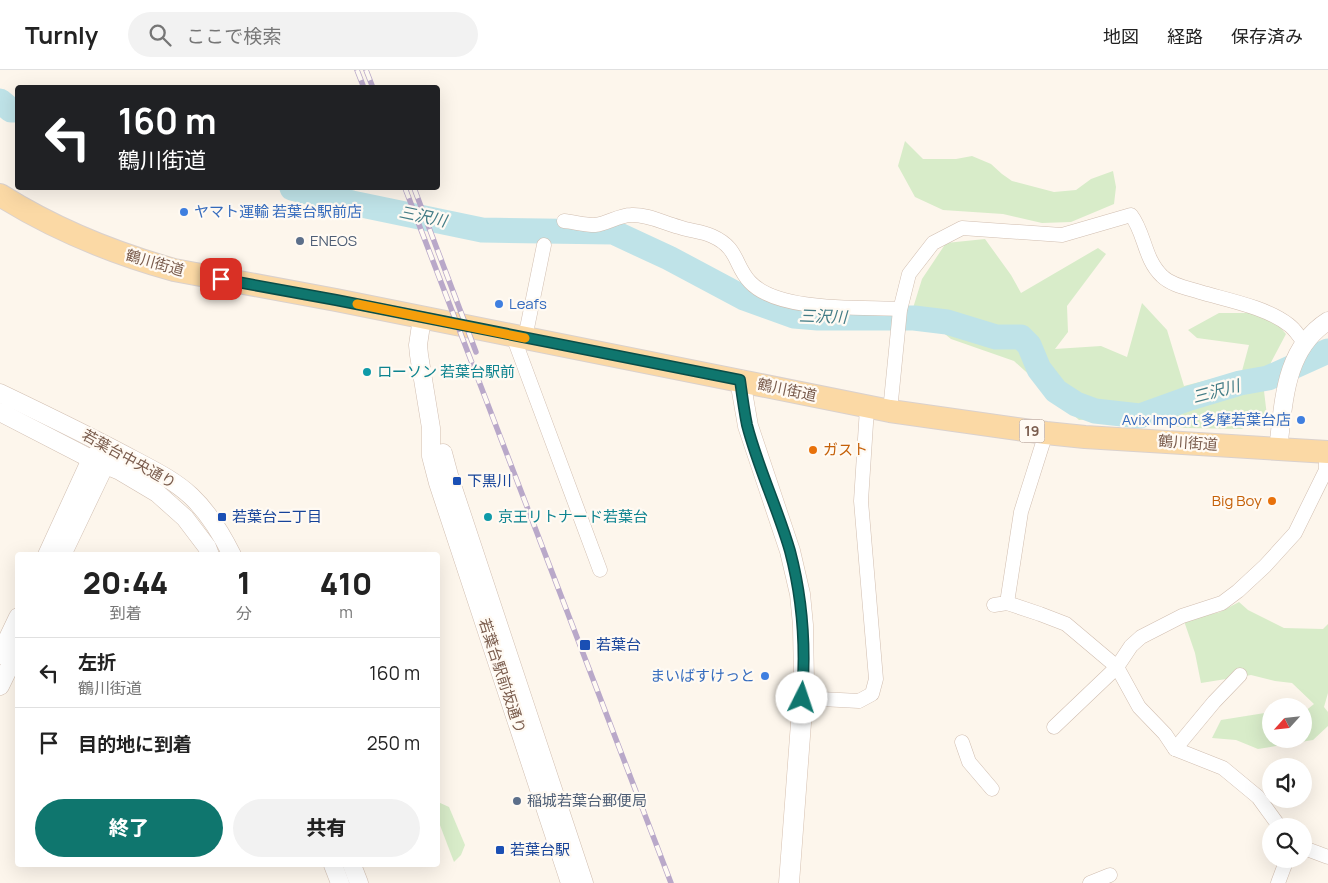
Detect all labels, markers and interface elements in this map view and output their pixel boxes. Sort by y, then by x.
search box [128,12,478,57]
text: Turnly [25,18,98,51]
icon: search [146,21,174,49]
text: ここで検索 [186,23,281,49]
text: 地図 [1103,24,1139,48]
text: 経路 [1167,24,1203,48]
text: 保存済み [1231,24,1303,48]
text: 160 m [118,97,217,145]
icon: left [35,105,100,170]
text: 鶴川街道 [118,145,206,175]
water label: 三沢川 [397,200,451,232]
place label: ヤマト運輸 若葉台駅前店 [194,201,362,222]
marker: ヤマト運輸 若葉台駅前店 [178,206,190,218]
place label: ENEOS [310,230,357,251]
marker: ENEOS [294,235,306,247]
street label: 鶴川街道 [123,244,187,281]
pin [200,258,242,300]
icon: arrive [207,265,235,293]
place label: Leafs [509,293,547,314]
marker: Leafs [493,298,505,310]
water label: 三沢川 [799,304,849,328]
place label: ローソン 若葉台駅前 [377,361,515,382]
marker: ローソン 若葉台駅前 [361,366,373,378]
street label: 鶴川街道 [756,373,819,406]
water label: 三沢川 [1190,374,1244,408]
place label: Avix Import 多摩若葉台店 [1122,409,1291,430]
marker: Avix Import 多摩若葉台店 [1295,414,1307,426]
road number: 19 [1020,420,1044,442]
street label: 若葉台中央通り [78,424,180,493]
street label: 鶴川街道 [1157,430,1219,455]
place label: ガスト [823,439,868,460]
marker: ガスト [807,444,819,456]
place label: 下黒川 [467,470,512,491]
marker: 下黒川 [451,475,463,487]
place label: Big Boy [1212,490,1262,511]
marker: Big Boy [1266,495,1278,507]
place label: 若葉台二丁目 [232,506,322,527]
place label: 京王リトナード若葉台 [498,506,648,527]
marker: 若葉台二丁目 [216,511,228,523]
marker: 京王リトナード若葉台 [482,511,494,523]
text: 20:44 [83,562,168,603]
text: 1 [237,562,251,603]
text: 410 [320,563,372,604]
text: m [339,601,353,623]
text: 到着 [110,602,142,624]
text: 分 [236,602,252,624]
street label: 若葉台駅前坂通り [474,616,531,736]
place label: 若葉台 [596,634,641,655]
marker: 若葉台 [578,638,592,652]
text: 左折 [78,649,116,675]
icon: left [35,659,63,687]
text: 160 m [369,660,420,686]
place label: まいばすけっと [650,665,755,686]
marker: まいばすけっと [759,670,771,682]
position arrow [775,671,827,723]
text: 鶴川街道 [78,677,142,699]
north arrow [1262,698,1312,748]
map controls [1262,698,1312,868]
icon: arrive [35,729,63,757]
text: 250 m [367,730,420,756]
text: 目的地に到着 [78,731,192,757]
button: sound [1262,758,1312,808]
place label: 稲城若葉台郵便局 [527,790,647,811]
marker: 稲城若葉台郵便局 [511,795,523,807]
button: 終了 [35,799,223,857]
button: 共有 [233,799,420,857]
button: search [1262,818,1312,868]
place label: 若葉台駅 [510,839,570,860]
marker: 若葉台駅 [494,844,506,856]

